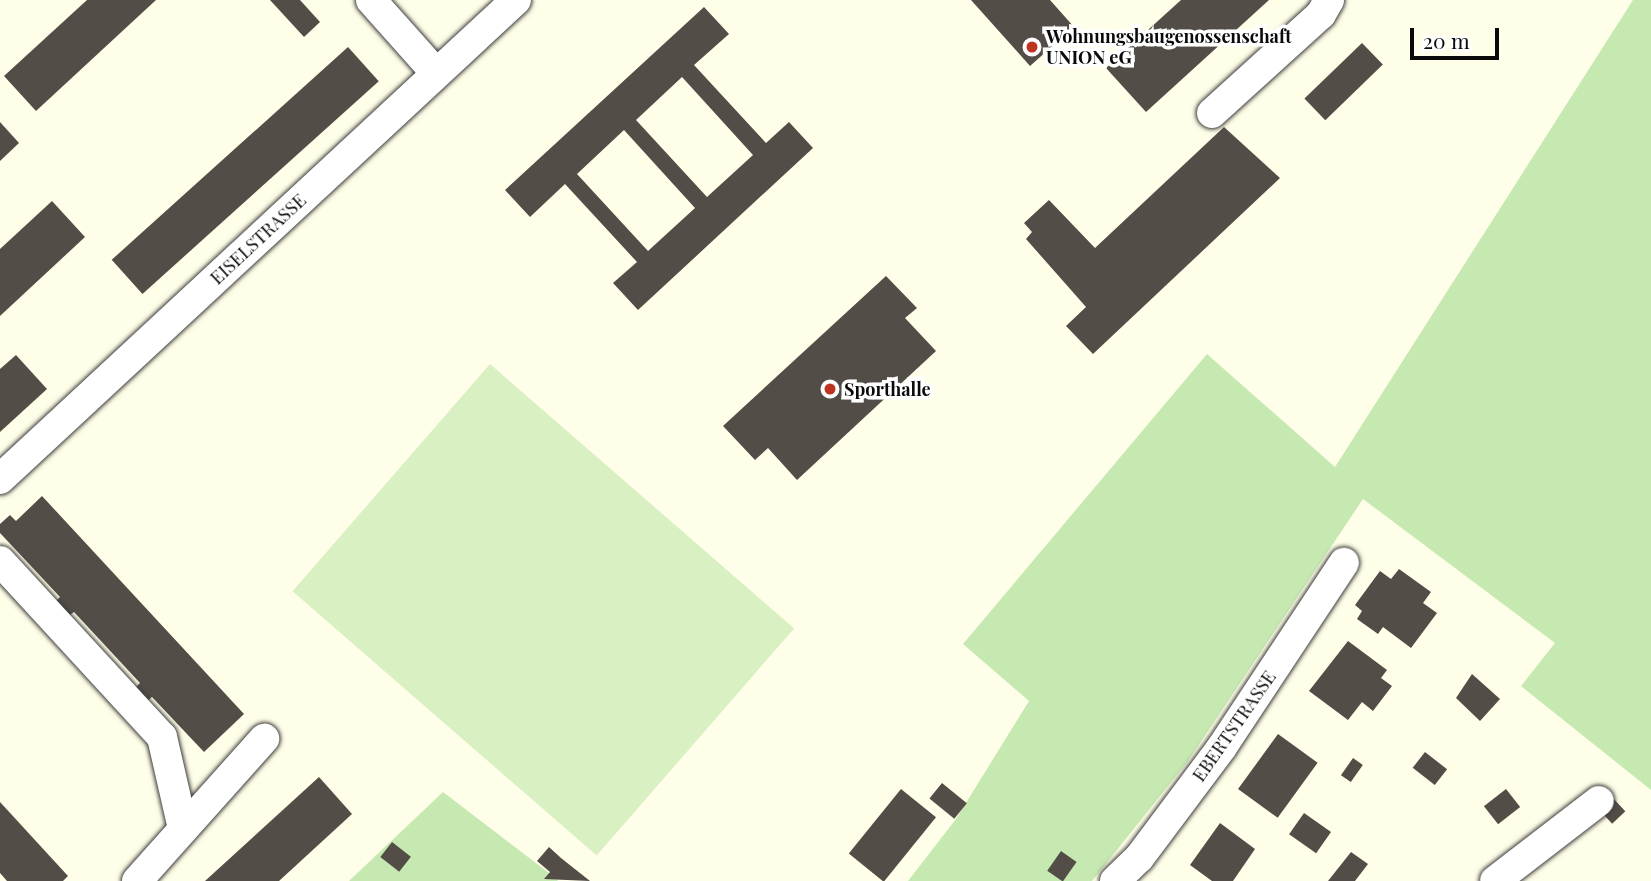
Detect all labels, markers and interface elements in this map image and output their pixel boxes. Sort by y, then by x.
scale bar [1413,14,1502,58]
place label: Wohnungsbaugenossenschaft UNION eG [1046,26,1292,68]
text: 20 m [1423,26,1470,54]
marker: Wohnungsbaugenossenschaft UNION eG [1024,39,1040,55]
street label: EISELSTRASSE [206,189,310,289]
place label: Sporthalle [844,378,931,400]
marker: Sporthalle [822,381,838,397]
street label: EBERTSTRASSE [1188,667,1280,785]

